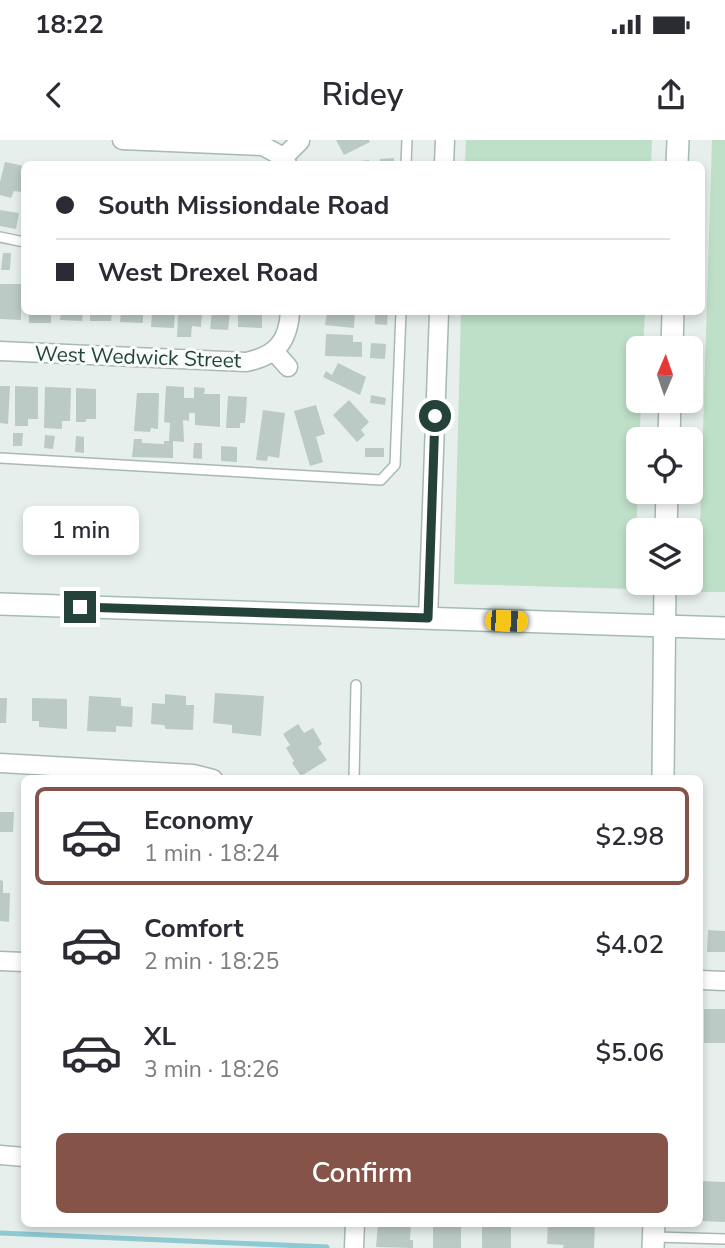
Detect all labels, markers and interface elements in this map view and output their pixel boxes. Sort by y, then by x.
text: 18:22 [35,7,104,42]
text: Ridey [322,73,403,116]
icon: back [35,76,73,114]
icon: share [652,76,690,114]
text: South Missiondale Road [98,188,389,223]
text: West Drexel Road [98,255,318,290]
north arrow [626,336,704,413]
map controls [626,336,703,595]
street label: West Wedwick Street [34,339,242,375]
route start [419,400,451,432]
button: locate [626,427,703,504]
callout: 1 min [22,505,138,554]
text: 1 min [52,515,110,546]
button: layers [626,518,703,595]
route end [64,591,96,623]
car [485,610,528,632]
text: Economy [144,803,253,838]
icon: car [60,805,123,868]
text: $2.98 [595,819,664,854]
text: 1 min · 18:24 [144,838,279,869]
text: Comfort [144,911,244,946]
icon: car [60,913,123,976]
text: $4.02 [595,927,664,962]
text: 2 min · 18:25 [144,946,279,977]
text: XL [144,1019,176,1054]
icon: car [60,1021,123,1084]
text: $5.06 [595,1035,664,1070]
text: 3 min · 18:26 [144,1054,279,1085]
button: Confirm [56,1133,668,1213]

